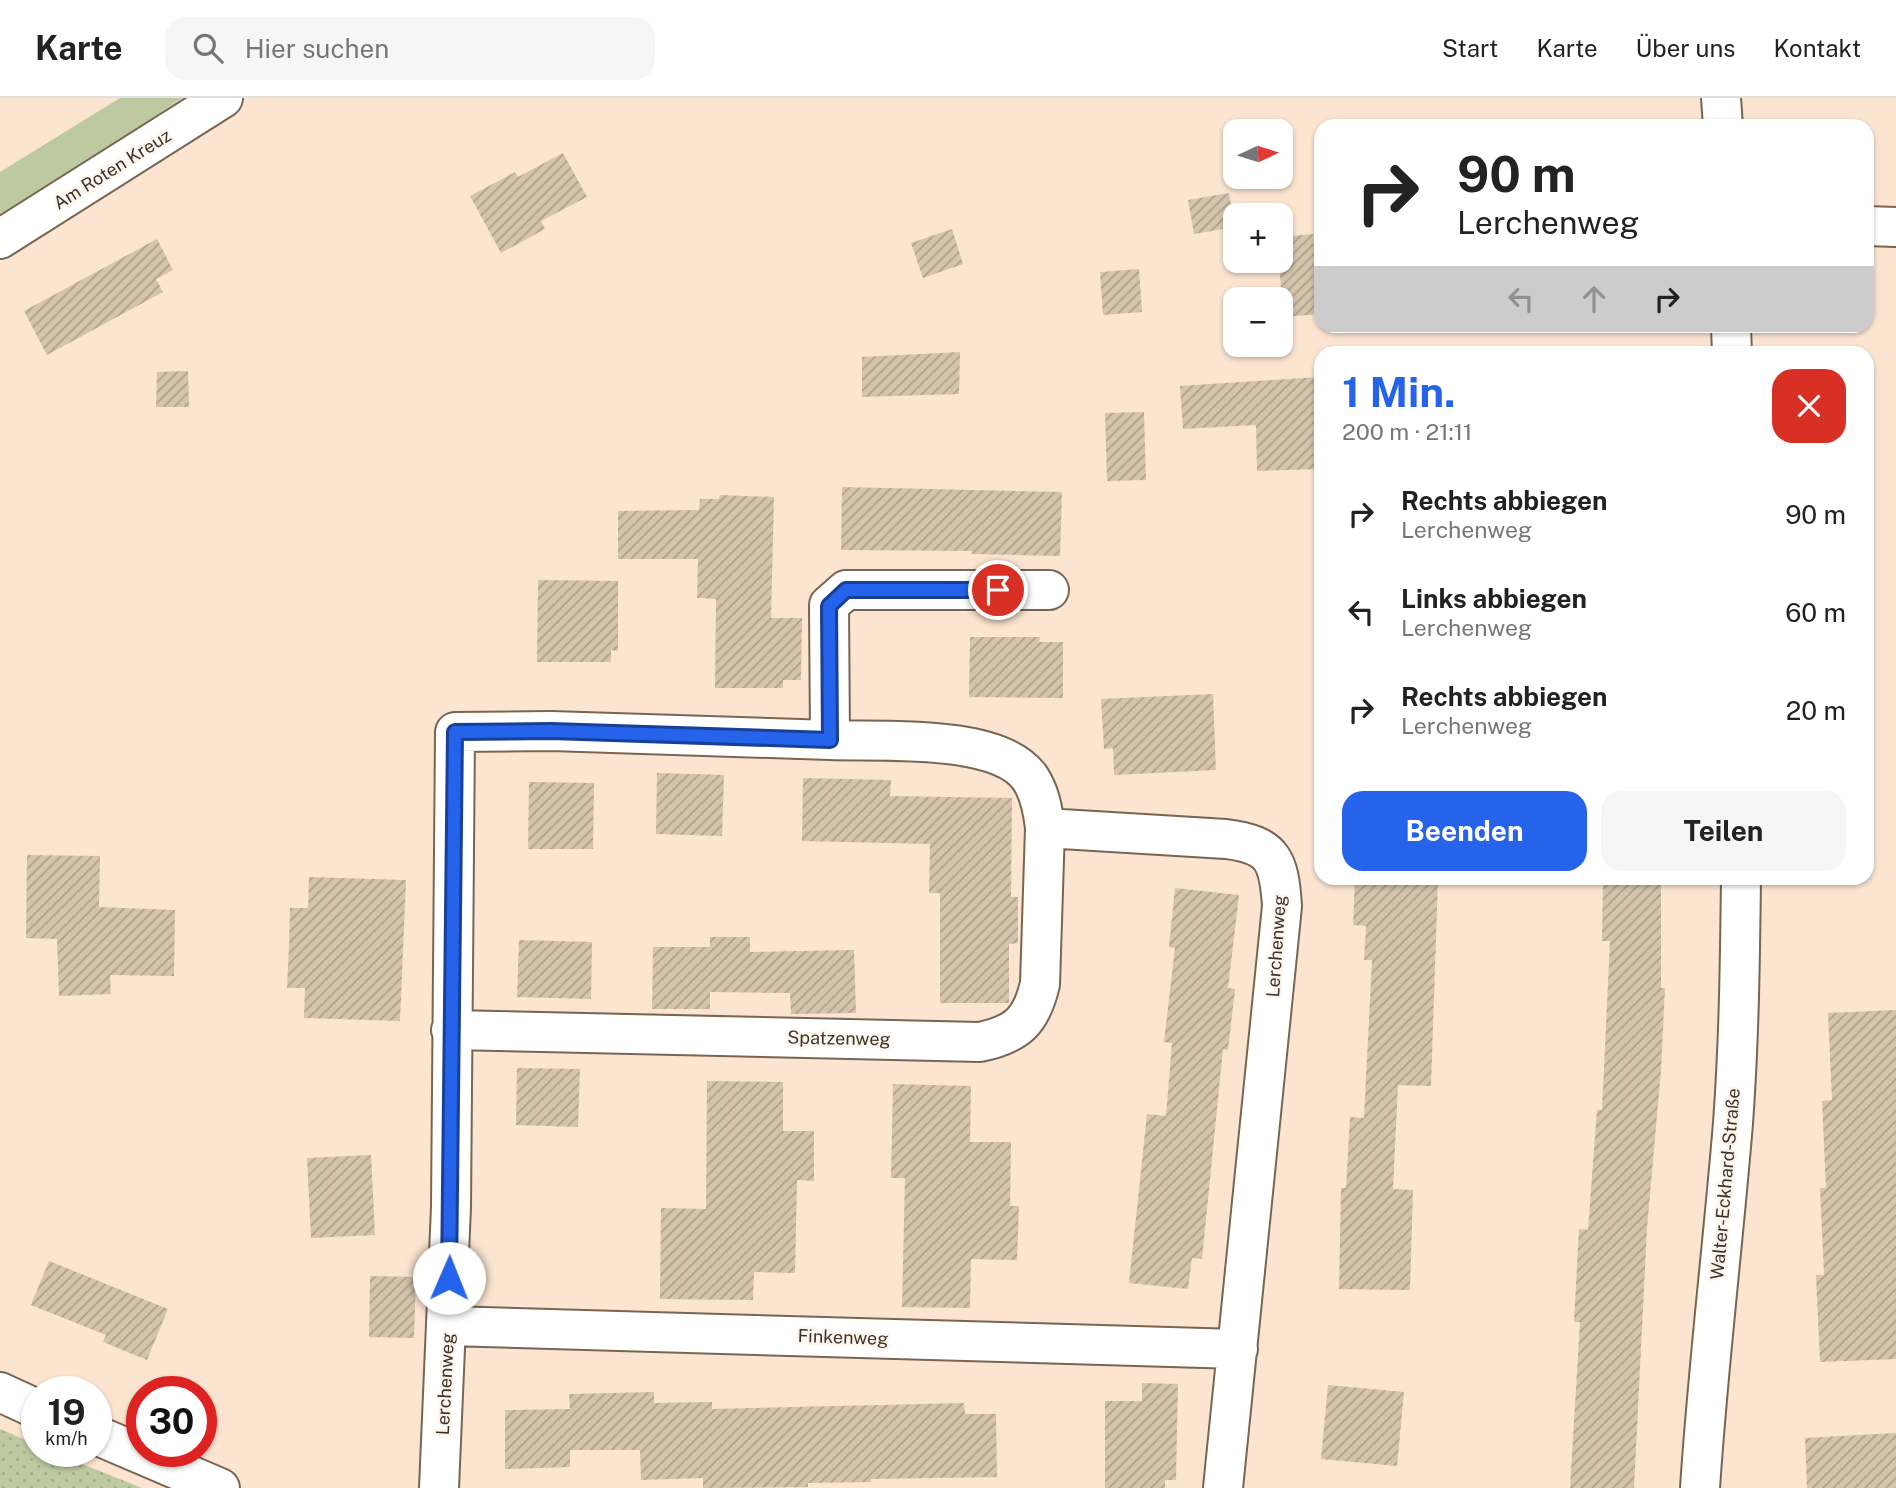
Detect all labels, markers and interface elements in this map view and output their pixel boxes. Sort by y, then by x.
search box [165,17,655,80]
text: Karte [35,29,123,67]
icon: search [189,29,227,67]
text: Hier suchen [245,33,389,64]
text: Start [1442,34,1498,62]
text: Karte [1536,34,1598,62]
text: Über uns [1636,34,1735,62]
text: Kontakt [1773,34,1861,62]
north arrow [1223,119,1293,189]
map controls [1223,119,1293,357]
street label: Am Roten Kreuz [49,124,175,214]
text: 90 m [1457,145,1576,203]
icon: right [1342,147,1433,238]
button: + [1223,203,1293,273]
text: Lerchenweg [1457,204,1640,241]
icon: left [1502,280,1540,318]
icon: ahead [1575,280,1613,318]
icon: right [1648,280,1686,318]
button: − [1223,287,1293,357]
text: 1 Min. [1342,367,1456,416]
button: close [1772,369,1846,443]
text: 200 m · 21:11 [1342,418,1472,445]
text: Rechts abbiegen [1401,485,1607,516]
icon: right [1342,495,1380,533]
text: 90 m [1785,499,1846,530]
text: Lerchenweg [1401,516,1532,543]
pin [968,560,1028,620]
icon: arrive [979,571,1017,609]
text: Links abbiegen [1401,583,1587,614]
icon: left [1342,593,1380,631]
text: 60 m [1785,597,1846,628]
text: Lerchenweg [1401,614,1532,641]
text: Rechts abbiegen [1401,681,1607,712]
icon: right [1342,691,1380,729]
text: 20 m [1786,695,1846,726]
text: Lerchenweg [1401,712,1532,739]
button: Beenden [1342,791,1587,871]
button: Teilen [1601,791,1846,871]
street label: Lerchenweg [1262,894,1290,998]
street label: Spatzenweg [787,1027,891,1049]
street label: Walter-Eckhard-Straße [1706,1087,1744,1281]
position arrow [412,1241,486,1315]
street label: Finkenweg [797,1325,889,1349]
street label: Lerchenweg [432,1332,458,1436]
speed limit sign: 30 [126,1376,217,1467]
text: 19 [47,1392,86,1433]
text: km/h [45,1428,88,1449]

